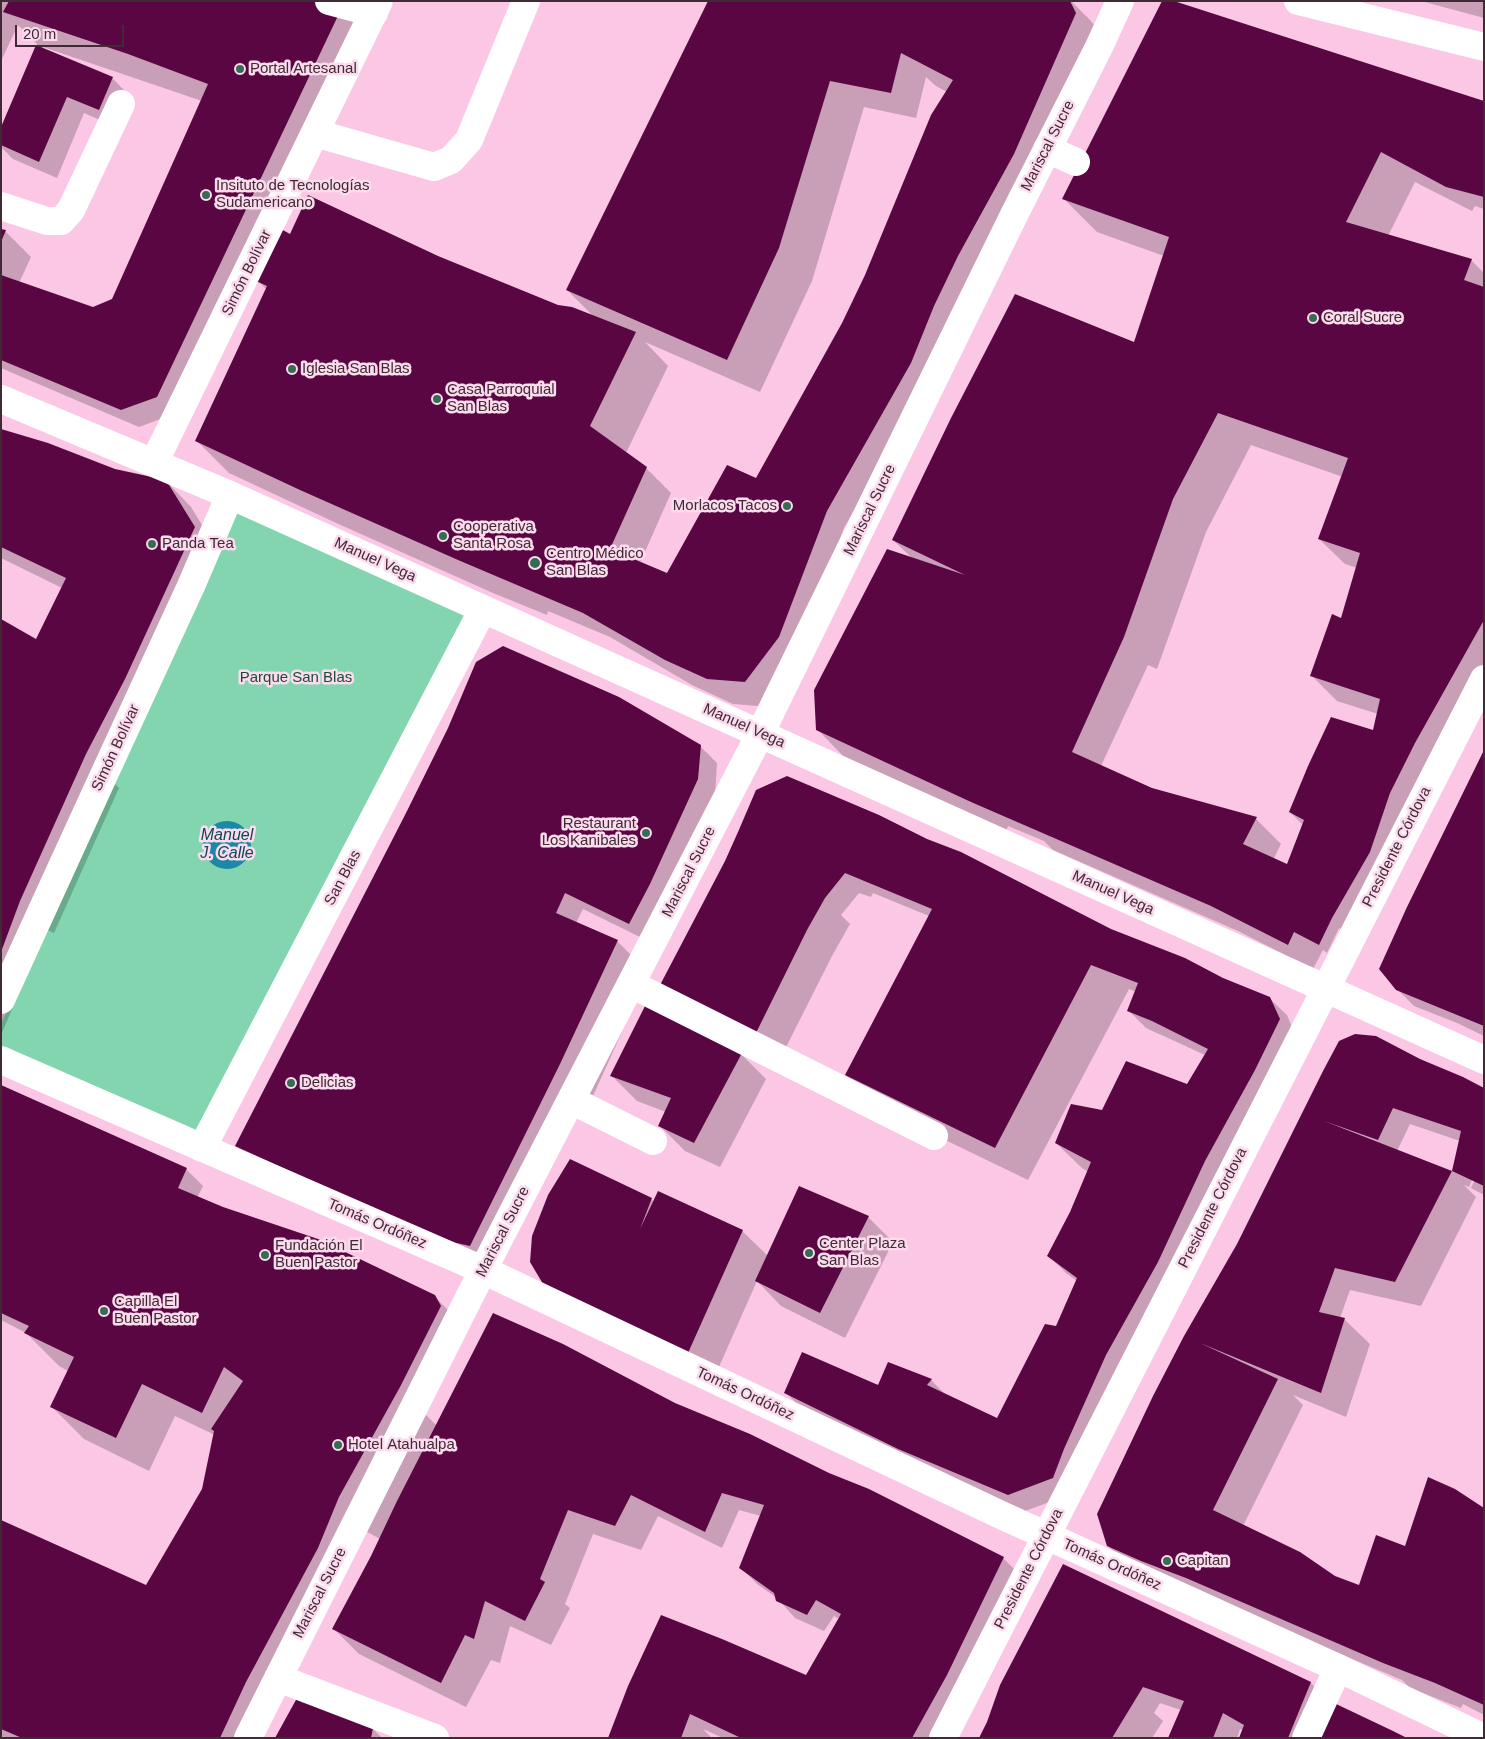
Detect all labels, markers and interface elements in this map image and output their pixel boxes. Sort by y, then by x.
scale bar [18,15,126,47]
text: 20 m [23,25,56,42]
place label: Portal Artesanal [250,60,357,78]
marker: Portal Artesanal [234,63,246,75]
street label: Mariscal Sucre [1017,98,1079,194]
place label: Insituto de Tecnologías Sudamericano [216,177,369,212]
marker: Insituto de Tecnologías Sudamericano [200,189,212,201]
street label: Simón Bolívar [218,227,276,319]
place label: Coral Sucre [1323,309,1402,327]
marker: Coral Sucre [1307,312,1319,324]
place label: Iglesia San Blas [302,360,410,378]
marker: Iglesia San Blas [286,363,298,375]
place label: Casa Parroquial San Blas [447,381,555,416]
marker: Casa Parroquial San Blas [431,393,443,405]
street label: Mariscal Sucre [840,461,900,559]
place label: Morlacos Tacos [673,497,777,515]
marker: Morlacos Tacos [781,500,793,512]
place label: Cooperativa Santa Rosa [453,518,534,553]
marker: Cooperativa Santa Rosa [437,530,449,542]
street label: Manuel Vega [331,534,419,586]
place label: Panda Tea [162,535,234,553]
marker: Panda Tea [146,538,158,550]
place label: Centro Médico San Blas [546,545,644,580]
marker: Centro Médico San Blas [528,556,542,570]
park label: Parque San Blas [240,669,352,687]
street label: Manuel Vega [700,700,788,752]
street label: Simón Bolívar [88,702,144,794]
street label: Presidente Córdova [1359,784,1435,910]
place label: Restaurant Los Kanibales [542,815,636,850]
street label: Mariscal Sucre [658,824,720,920]
water label: Manuel J. Calle [200,826,254,864]
marker: Restaurant Los Kanibales [640,827,652,839]
street label: San Blas [321,847,365,909]
street label: Manuel Vega [1069,867,1157,919]
place label: Delicias [301,1074,354,1092]
marker: Delicias [285,1077,297,1089]
street label: Presidente Córdova [1175,1145,1251,1271]
street label: Mariscal Sucre [472,1184,534,1280]
street label: Tomás Ordóñez [325,1195,429,1253]
place label: Center Plaza San Blas [819,1235,906,1270]
place label: Fundación El Buen Pastor [275,1237,363,1272]
marker: Center Plaza San Blas [803,1247,815,1259]
marker: Fundación El Buen Pastor [259,1249,271,1261]
place label: Capilla El Buen Pastor [114,1293,197,1328]
marker: Capilla El Buen Pastor [98,1305,110,1317]
street label: Tomás Ordóñez [693,1363,797,1425]
place label: Hotel Atahualpa [348,1436,455,1454]
marker: Hotel Atahualpa [332,1439,344,1451]
street label: Presidente Córdova [991,1506,1067,1632]
street label: Tomás Ordóñez [1060,1535,1164,1595]
street label: Mariscal Sucre [289,1545,351,1641]
place label: Capitan [1177,1552,1229,1570]
marker: Capitan [1161,1555,1173,1567]

